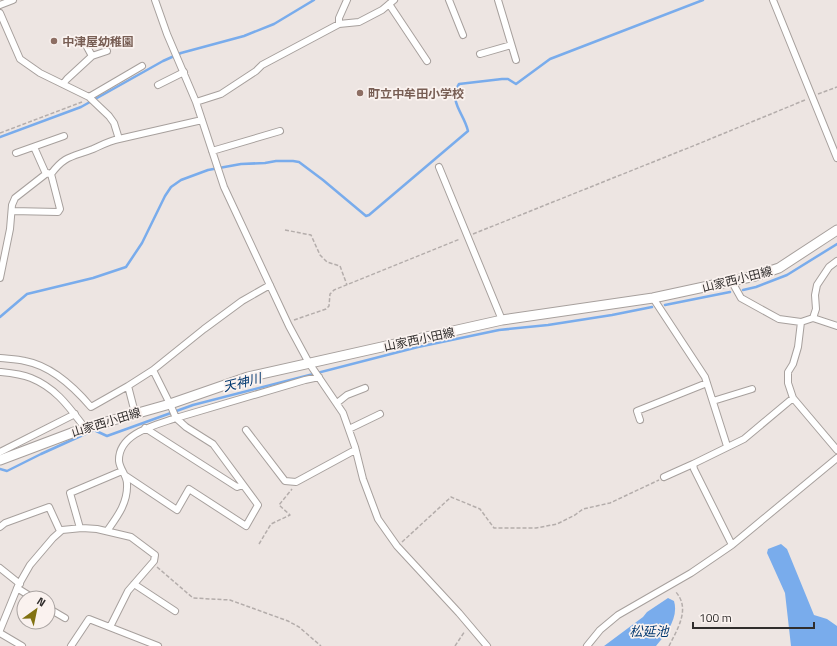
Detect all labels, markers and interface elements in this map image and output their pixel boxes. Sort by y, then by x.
place label: 中津屋幼稚園 [62,32,134,51]
marker: 中津屋幼稚園 [49,36,59,46]
place label: 町立中牟田小学校 [368,84,464,103]
marker: 町立中牟田小学校 [355,88,365,98]
street label: 山家西小田線 [700,261,774,297]
street label: 山家西小田線 [382,322,456,356]
water label: 天神川 [221,367,265,396]
street label: 山家西小田線 [69,402,143,442]
north arrow [16,590,56,630]
text: N [34,593,49,610]
scale bar [693,604,814,630]
text: 100 m [699,608,732,627]
water label: 松延池 [629,621,670,641]

